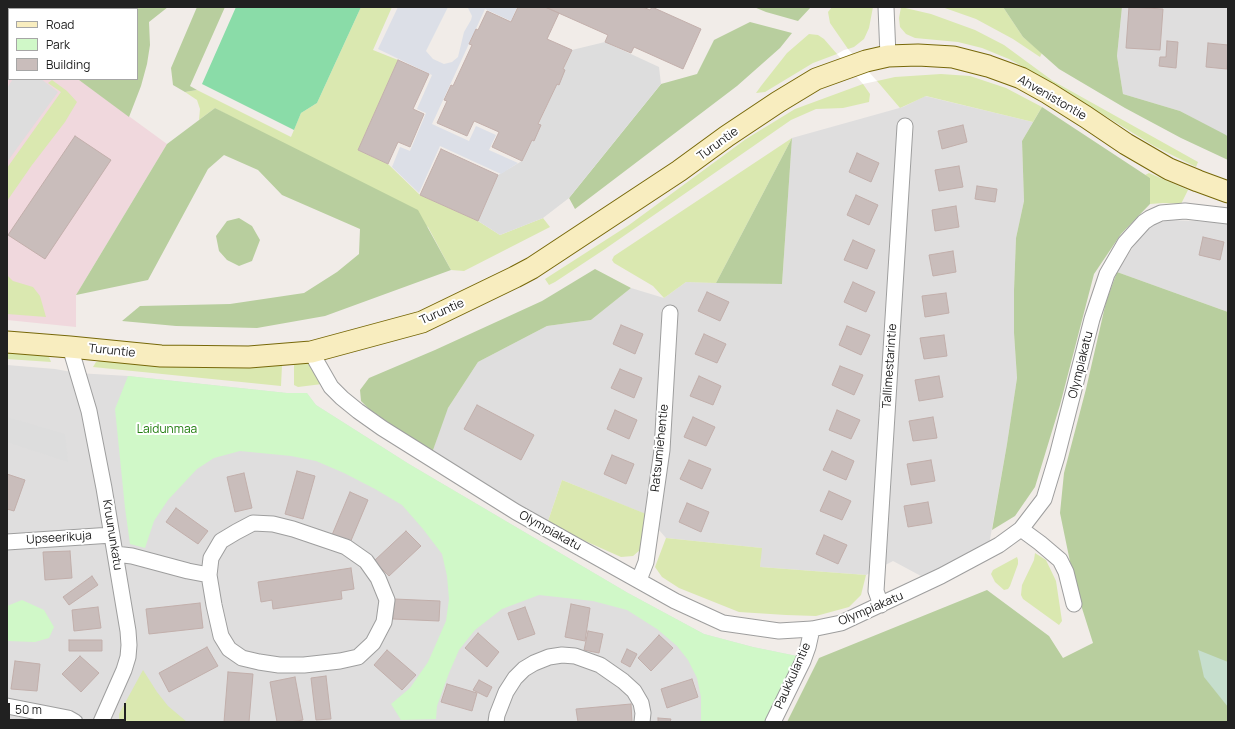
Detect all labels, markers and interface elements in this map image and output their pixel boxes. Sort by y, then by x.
legend [8,8,138,80]
text: Road [46,16,74,33]
text: Park [46,36,70,53]
text: Building [46,56,90,73]
street label: Ahvenistontie [1015,72,1089,124]
street label: Turuntie [695,124,741,164]
street label: Turuntie [418,296,466,328]
street label: Tallimestarintie [880,323,900,409]
street label: Olympiakatu [1066,330,1096,400]
street label: Turuntie [88,341,136,361]
street label: Ratsumiehentie [648,403,672,493]
park label: Laidunmaa [137,423,197,437]
street label: Kruununkatu [99,498,125,572]
street label: Olympiakatu [516,508,584,554]
street label: Upseerikuja [26,529,92,547]
street label: Olympiakatu [836,589,906,629]
street label: Paukkulantie [772,641,814,711]
scale bar [10,695,128,721]
text: 50 m [15,701,42,718]

